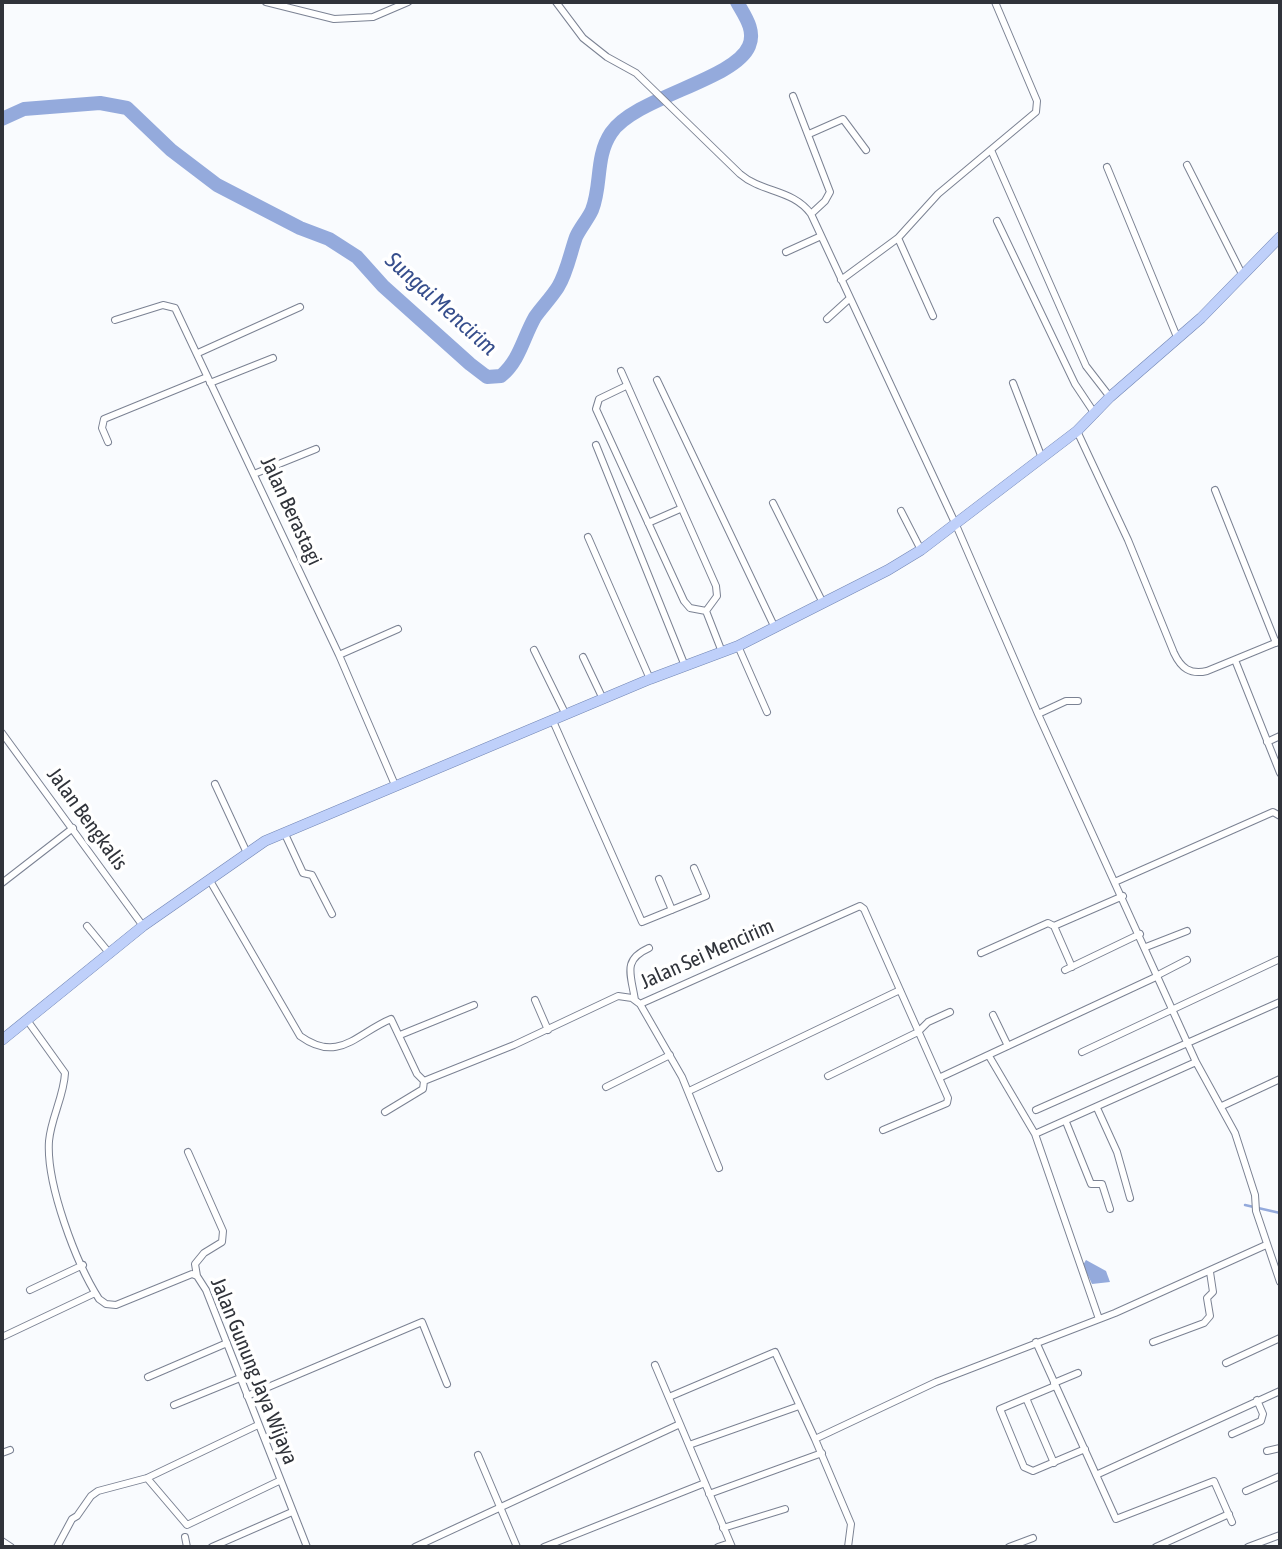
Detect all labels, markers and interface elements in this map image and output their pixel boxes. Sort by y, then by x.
water label: Sungai Mencirim [379,247,503,361]
street label: Jalan Berastagi [255,453,327,569]
street label: Jalan Bengkalis [41,763,133,875]
street label: Jalan Sei Mencirim [636,913,778,995]
street label: Jalan Gunung Jaya Wijaya [205,1274,303,1468]

